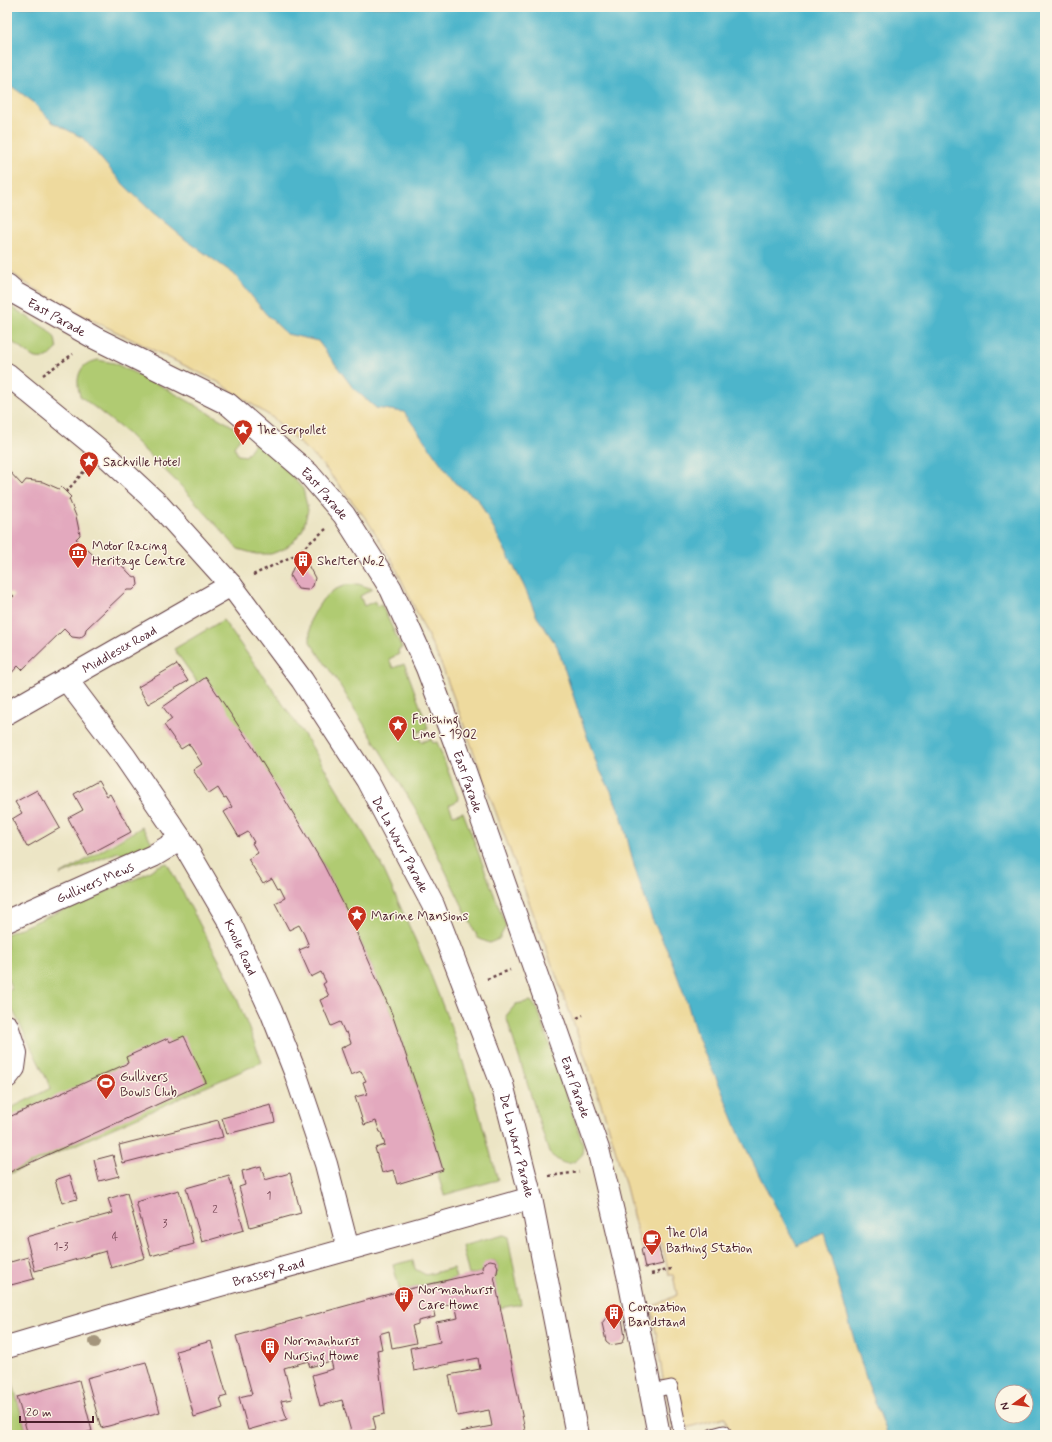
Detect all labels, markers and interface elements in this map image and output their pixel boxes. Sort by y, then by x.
street label: East Parade [24,295,89,341]
place icon: The Serpollet [232,418,254,446]
place label: The Serpollet [257,422,327,439]
place icon: Sackville Hotel [78,450,100,478]
place label: Sackville Hotel [103,454,181,471]
street label: East Parade [297,464,352,523]
place label: Motor Racing Heritage Centre [92,538,186,570]
museum icon: Motor Racing Heritage Centre [67,541,89,569]
building icon: Shelter No.2 [292,549,314,577]
place label: Shelter No.2 [317,553,385,570]
street label: Middlesex Road [79,622,160,678]
place label: Finishing Line - 1902 [412,711,477,743]
place icon: Finishing Line - 1902 [387,714,409,742]
street label: East Parade [448,748,486,815]
street label: De La Warr Parade [367,794,432,896]
street label: Gullivers Mews [54,859,137,908]
place icon: Marine Mansions [346,904,368,932]
place label: Marine Mansions [371,908,468,925]
street label: Knole Road [220,917,260,979]
street label: East Parade [556,1054,593,1121]
place label: Gullivers Bowls Club [120,1069,177,1101]
sports icon: Gullivers Bowls Club [95,1072,117,1100]
street label: De La Warr Parade [495,1092,538,1200]
house number: 1 [267,1189,272,1203]
house number: 2 [212,1203,218,1217]
house number: 3 [163,1217,168,1231]
place label: The Old Bathing Station [666,1225,752,1259]
cafe icon: The Old Bathing Station [641,1228,663,1256]
house number: 4 [112,1230,119,1244]
house number: 1-3 [54,1240,68,1254]
street label: Brassey Road [231,1255,307,1291]
place label: Normanhurst Care Home [418,1282,494,1314]
building icon: Normanhurst Care Home [393,1285,415,1313]
place label: Coronation Bandstand [628,1299,686,1331]
building icon: Coronation Bandstand [603,1302,625,1330]
place label: Normanhurst Nursing Home [284,1333,360,1367]
building icon: Normanhurst Nursing Home [259,1336,281,1364]
north arrow [994,1384,1034,1424]
scale bar [20,1398,93,1424]
text: N [998,1401,1013,1411]
text: 20 m [26,1405,52,1421]

